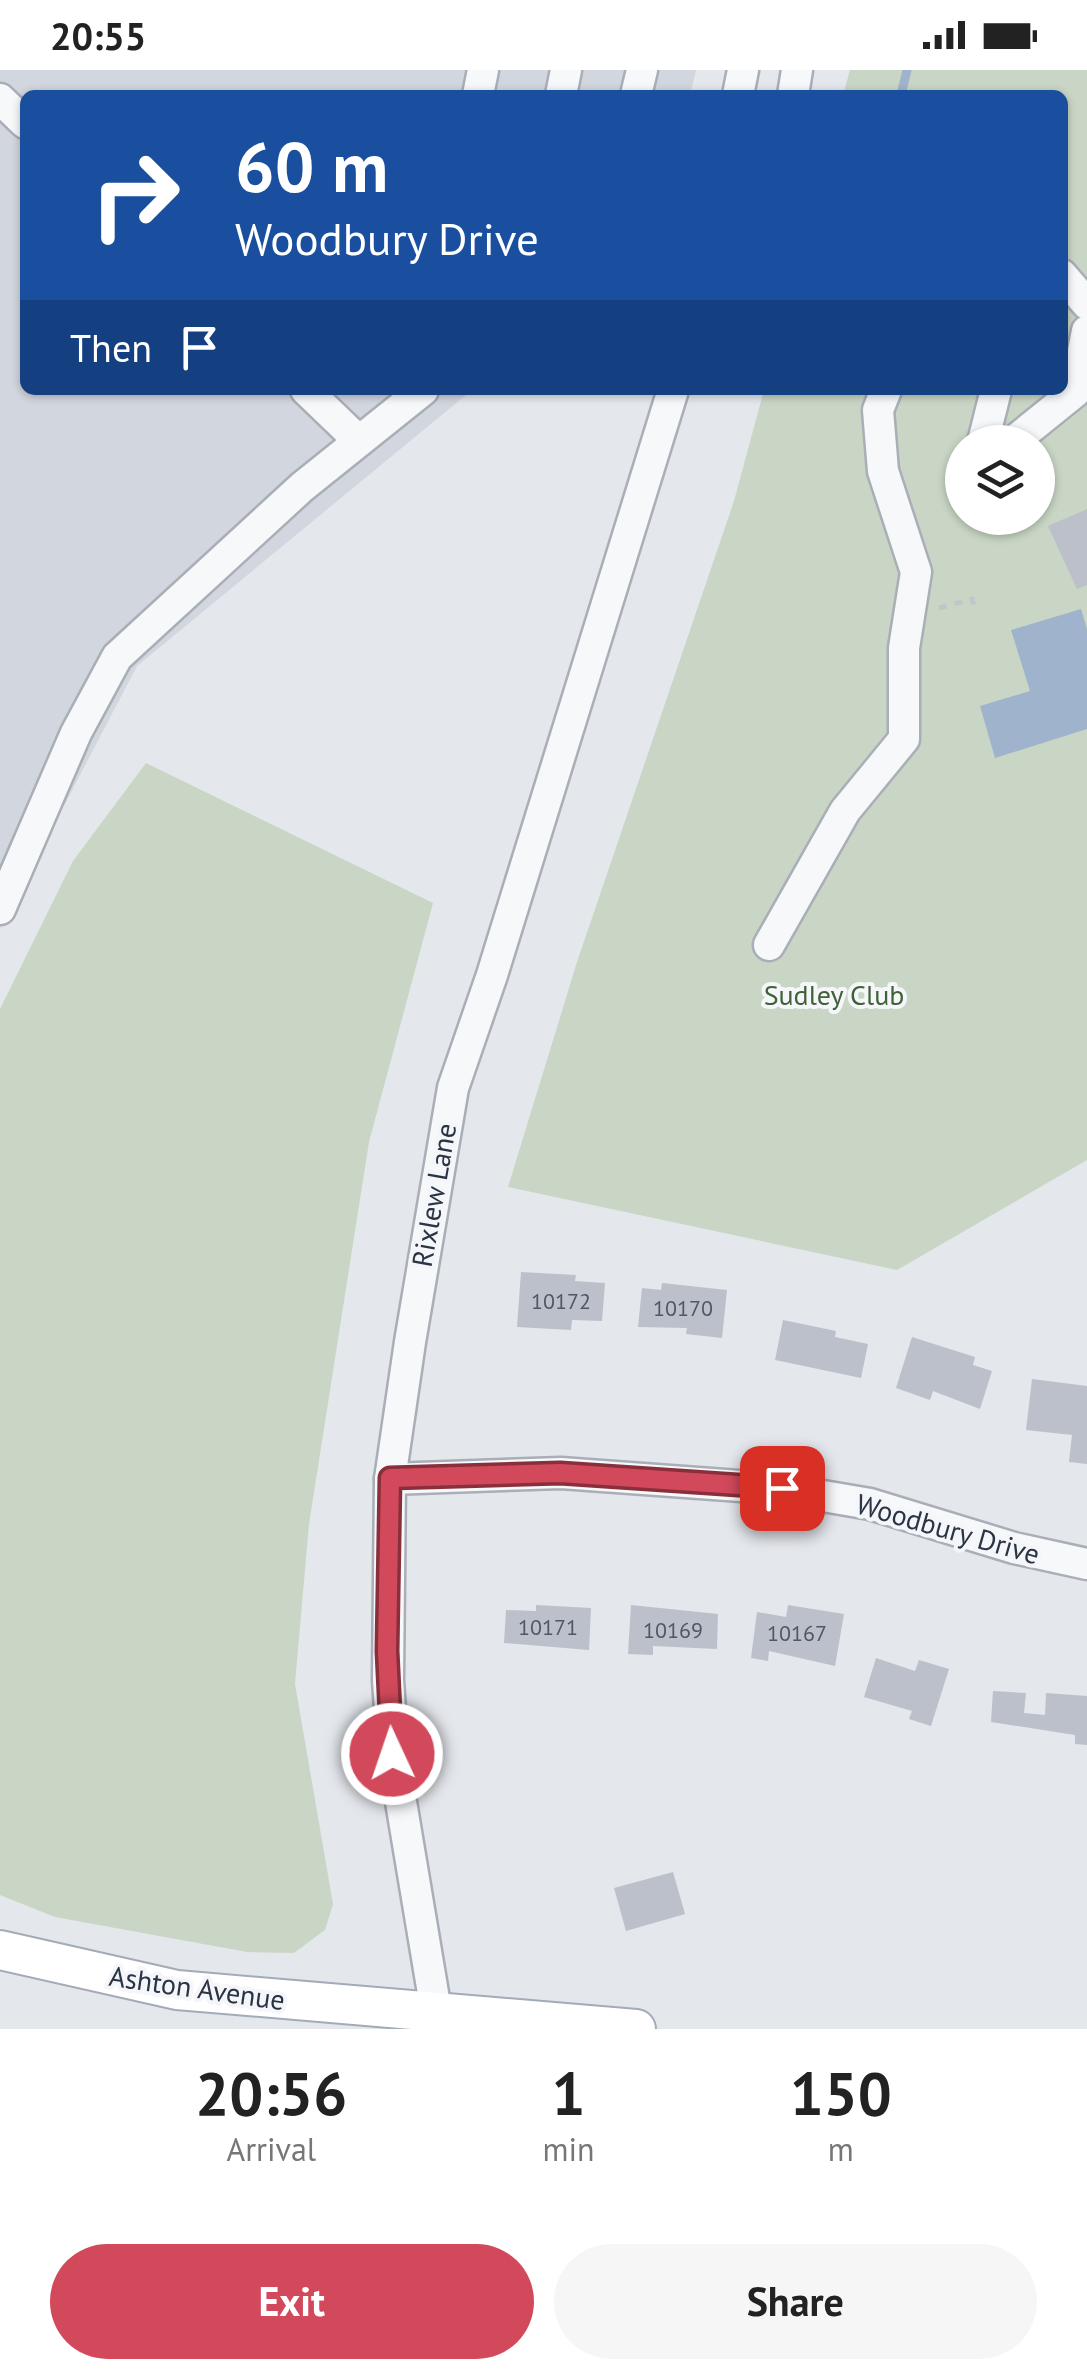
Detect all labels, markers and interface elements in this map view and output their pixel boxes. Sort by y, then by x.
text: 20:55 [50,11,146,60]
text: 60 m [235,121,388,211]
icon: right [70,130,200,260]
text: Woodbury Drive [235,209,539,267]
icon: arrive [172,320,227,375]
text: Then [70,323,152,372]
map controls [945,425,1055,535]
button: layers [945,425,1055,535]
park label: Sudley Club [764,976,904,1013]
street label: Rixlew Lane [403,1120,464,1270]
house number: 10172 [531,1287,591,1315]
house number: 10170 [653,1294,713,1322]
pin [740,1446,825,1531]
icon: arrive [755,1461,810,1516]
street label: Woodbury Drive [852,1485,1044,1572]
house number: 10171 [518,1613,578,1641]
house number: 10169 [643,1616,703,1644]
house number: 10167 [767,1619,827,1647]
position arrow [340,1702,444,1806]
street label: Ashton Avenue [107,1957,287,2018]
text: 20:56 [195,2054,347,2132]
text: 1 [552,2054,586,2132]
text: 150 [790,2054,892,2132]
text: Arrival [226,2128,316,2170]
text: min [543,2128,595,2170]
text: m [828,2128,854,2170]
button: Exit [50,2244,534,2359]
button: Share [554,2244,1037,2359]

